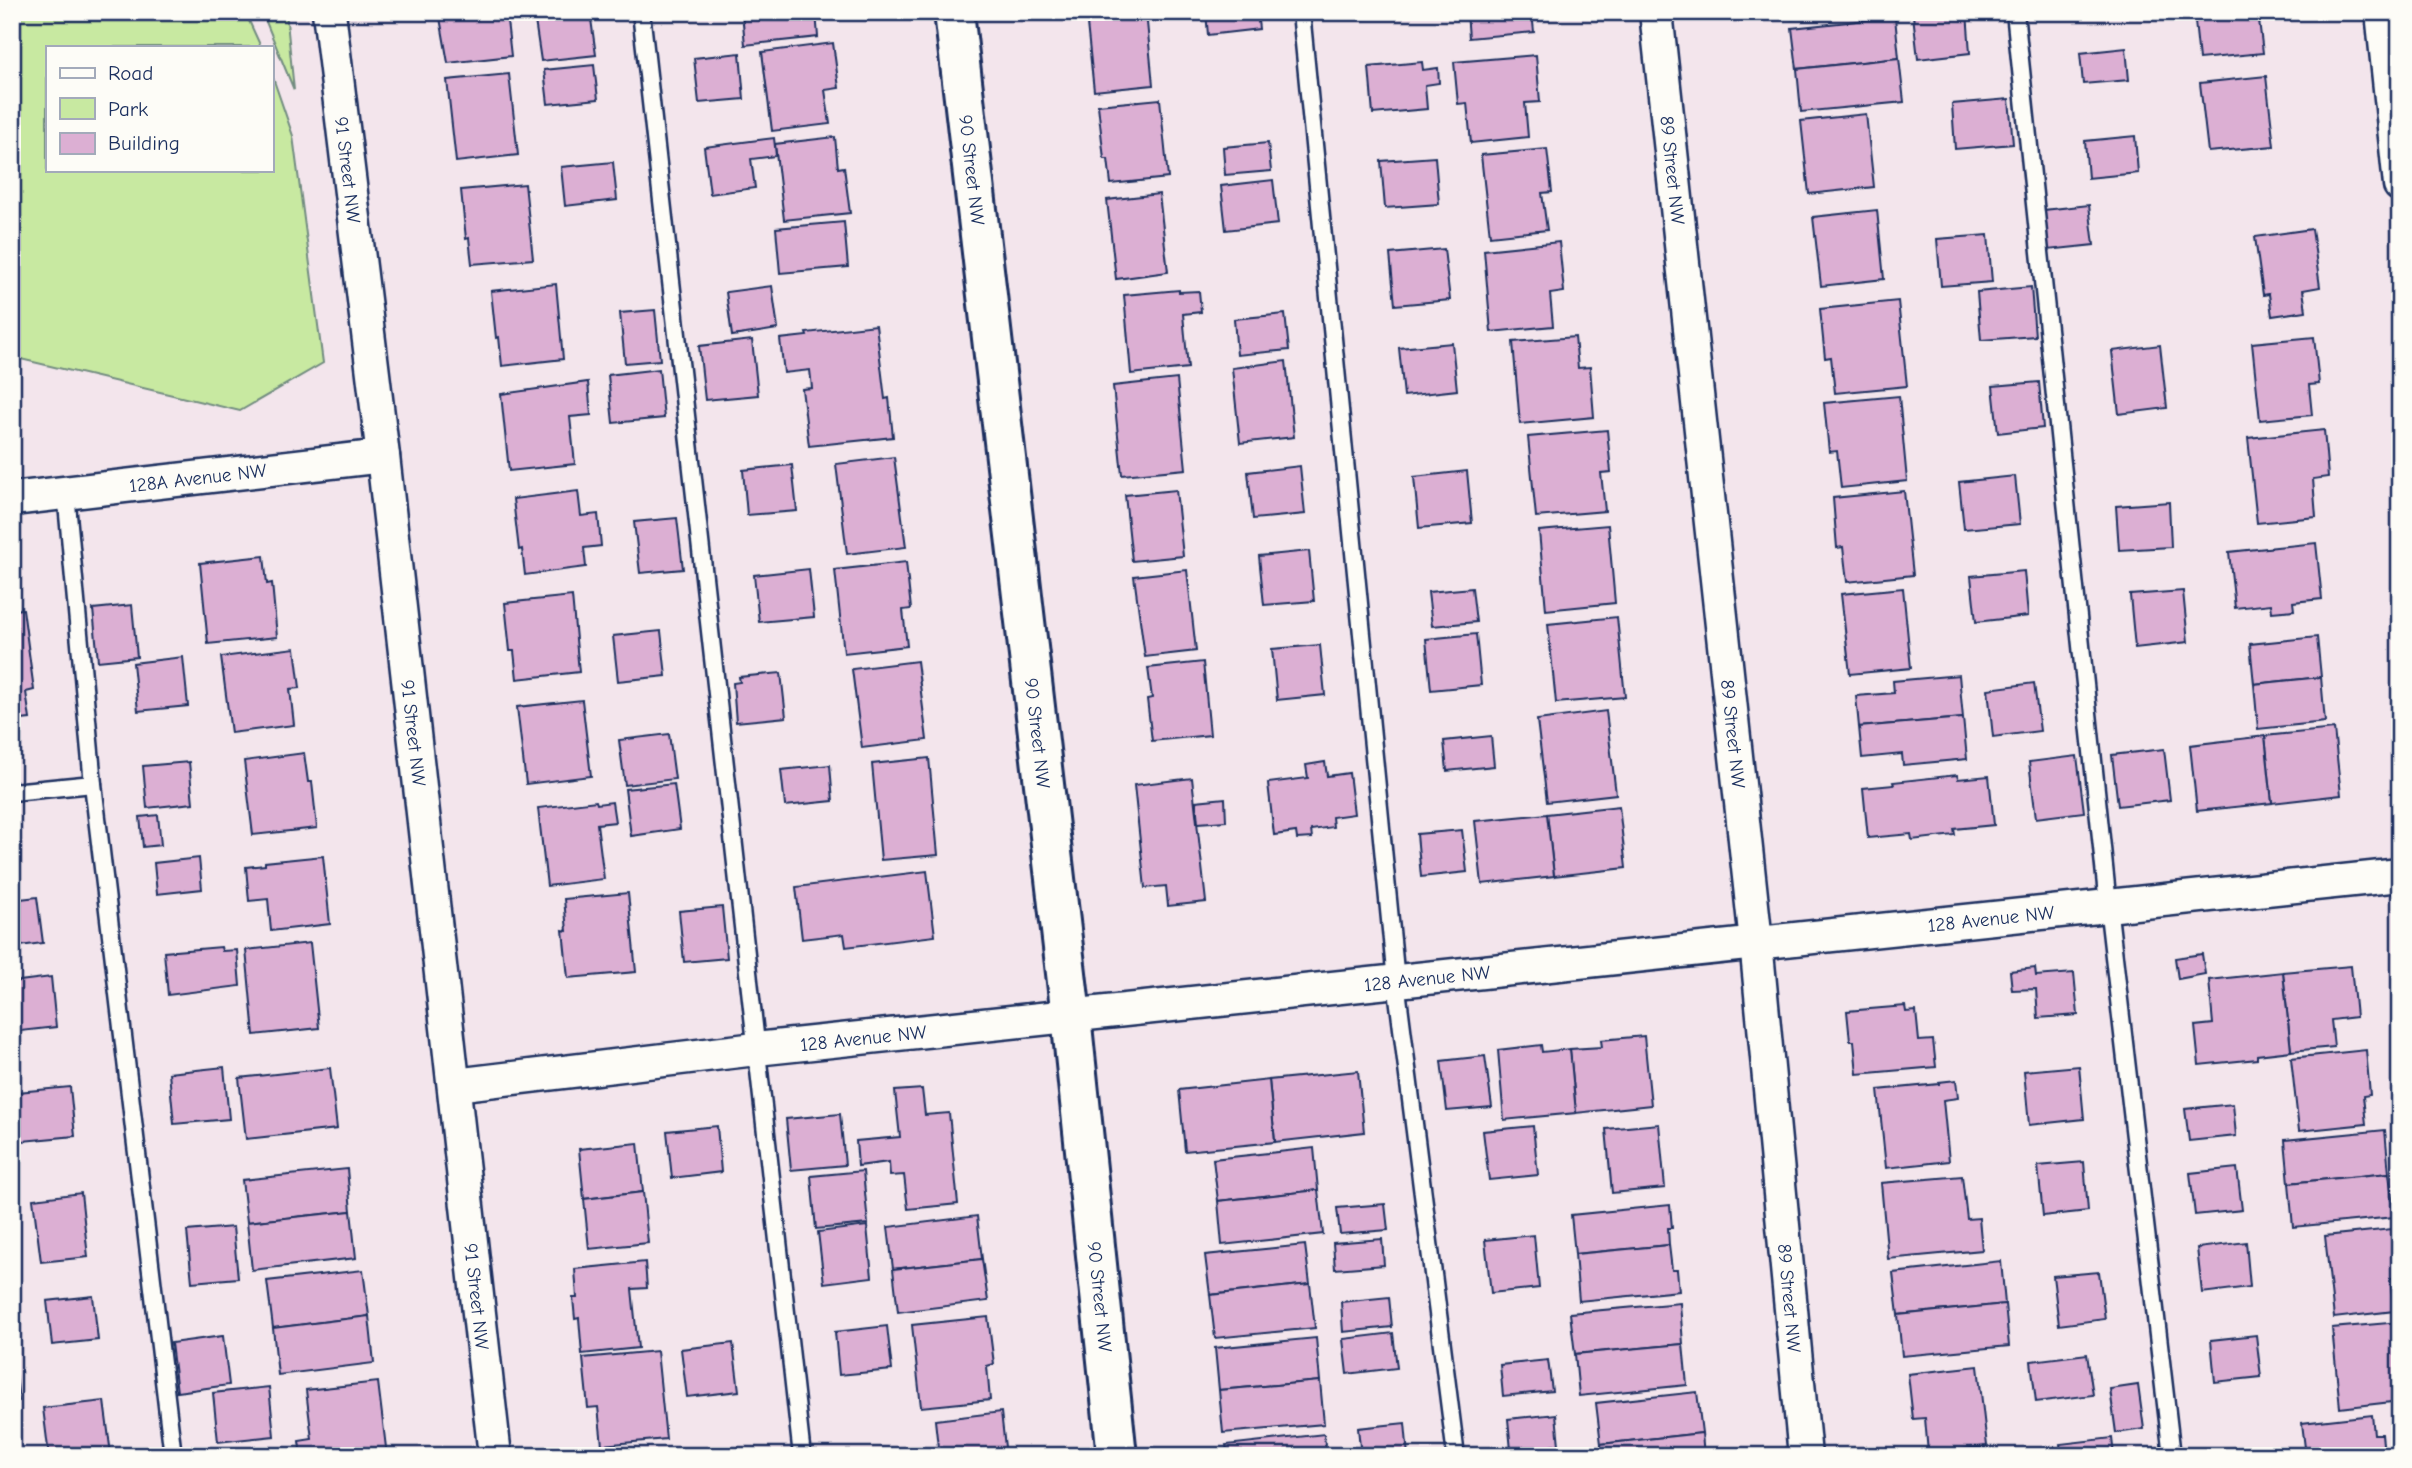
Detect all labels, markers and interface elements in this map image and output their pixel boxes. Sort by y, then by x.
legend [46,46,273,172]
text: Road [108,61,153,85]
text: Park [108,97,148,121]
street label: 90 Street NW [954,114,989,227]
street label: 89 Street NW [1655,115,1689,226]
street label: 91 Street NW [330,116,365,225]
text: Building [108,131,180,155]
street label: 128A Avenue NW [128,460,268,497]
street label: 90 Street NW [1020,677,1054,790]
street label: 89 Street NW [1716,678,1749,790]
street label: 91 Street NW [396,679,430,788]
street label: 128 Avenue NW [1927,902,2056,937]
street label: 128 Avenue NW [1363,961,1492,997]
street label: 128 Avenue NW [799,1021,928,1056]
street label: 90 Street NW [1083,1240,1116,1354]
street label: 91 Street NW [459,1242,493,1351]
street label: 89 Street NW [1773,1243,1805,1354]

